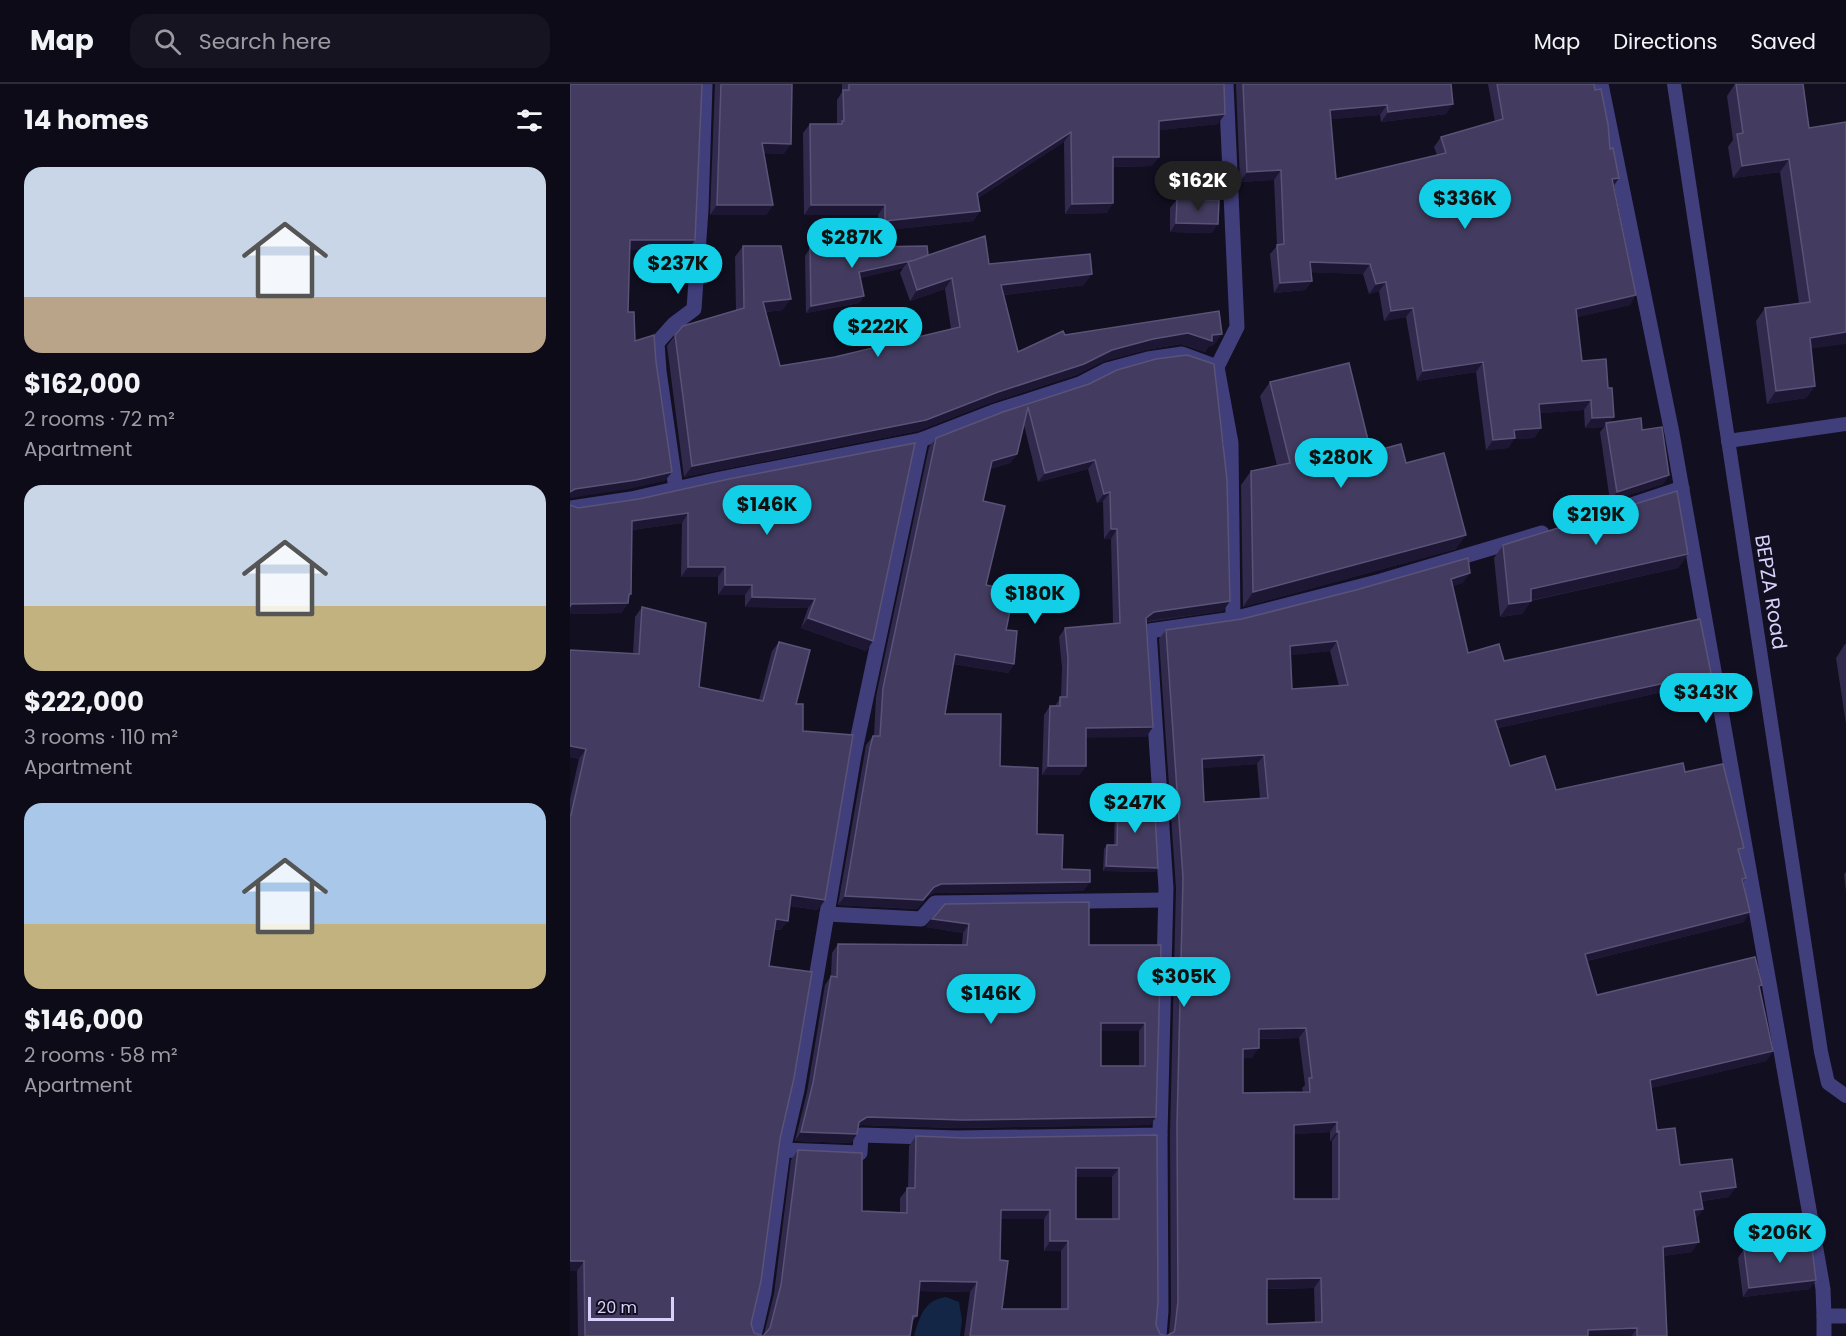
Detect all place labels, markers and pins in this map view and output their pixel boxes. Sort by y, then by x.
pin: $162K [1156,161,1240,212]
pin: $336K [1423,179,1507,230]
pin: $287K [810,218,894,269]
pin: $237K [636,244,720,295]
pin: $222K [836,307,920,358]
pin: $280K [1299,438,1383,489]
pin: $146K [725,485,809,536]
pin: $219K [1554,495,1638,546]
pin: $180K [993,574,1077,625]
pin: $343K [1664,673,1748,724]
pin: $247K [1093,783,1177,834]
pin: $305K [1142,957,1226,1008]
pin: $146K [949,974,1033,1025]
pin: $206K [1738,1213,1822,1264]

